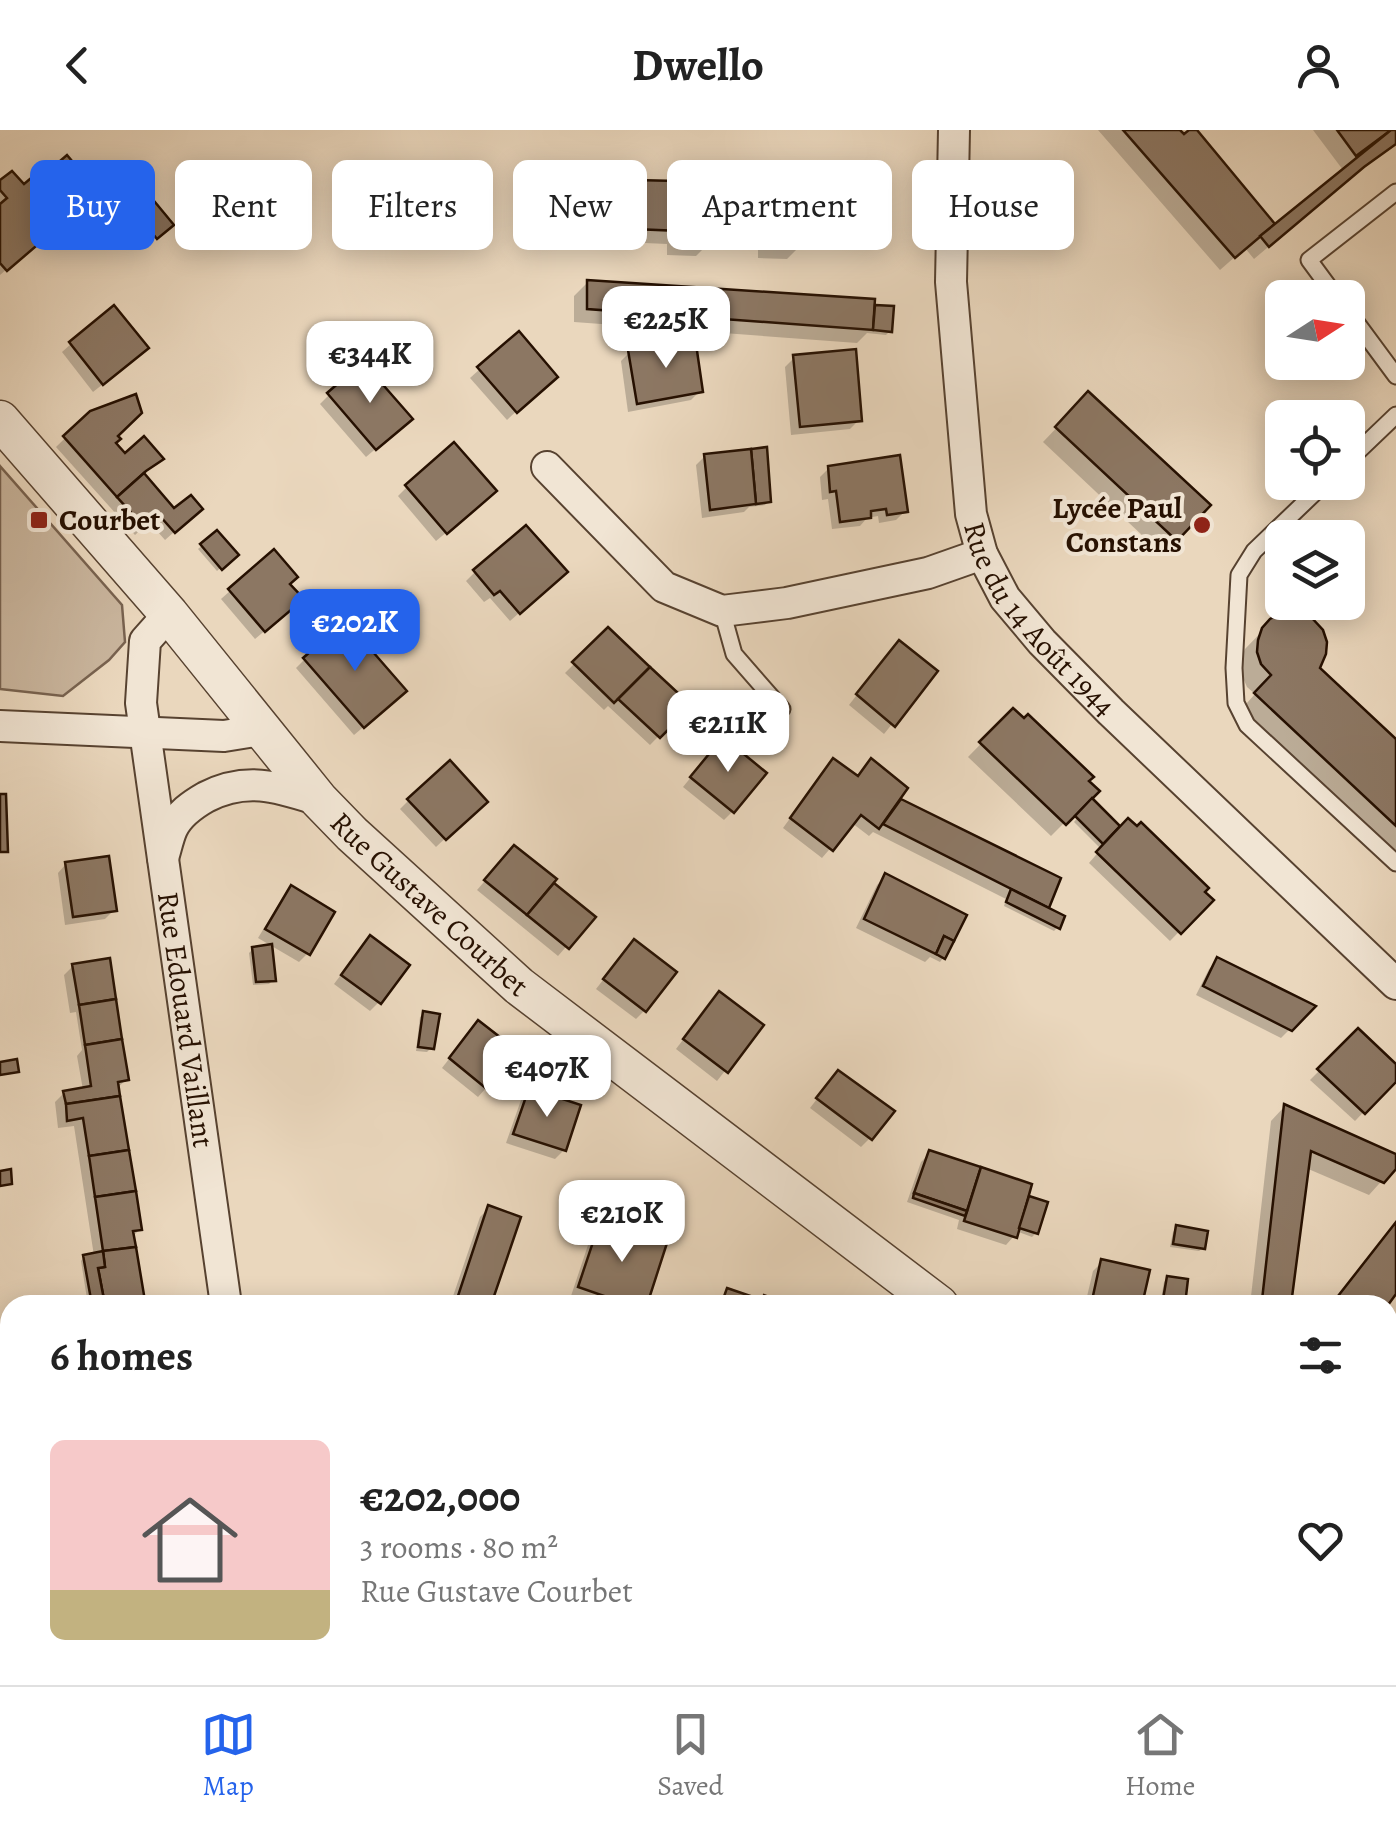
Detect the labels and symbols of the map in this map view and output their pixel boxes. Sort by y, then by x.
north arrow [1265,280,1365,380]
pin: €225K [596,286,736,371]
pin: €344K [300,321,440,406]
place label: Lycée Paul Constans [1052,488,1182,562]
place label: Courbet [59,500,160,540]
marker: Courbet [28,509,50,531]
marker: Lycée Paul Constans [1191,514,1213,536]
street label: Rue du 14 Août 1944 [954,517,1124,725]
pin: €202K [285,589,425,674]
pin: €211K [658,690,798,775]
street label: Rue Gustave Courbet [321,803,536,1006]
street label: Rue Edouard Vaillant [148,889,224,1150]
pin: €407K [477,1035,617,1120]
pin: €210K [552,1180,692,1265]

